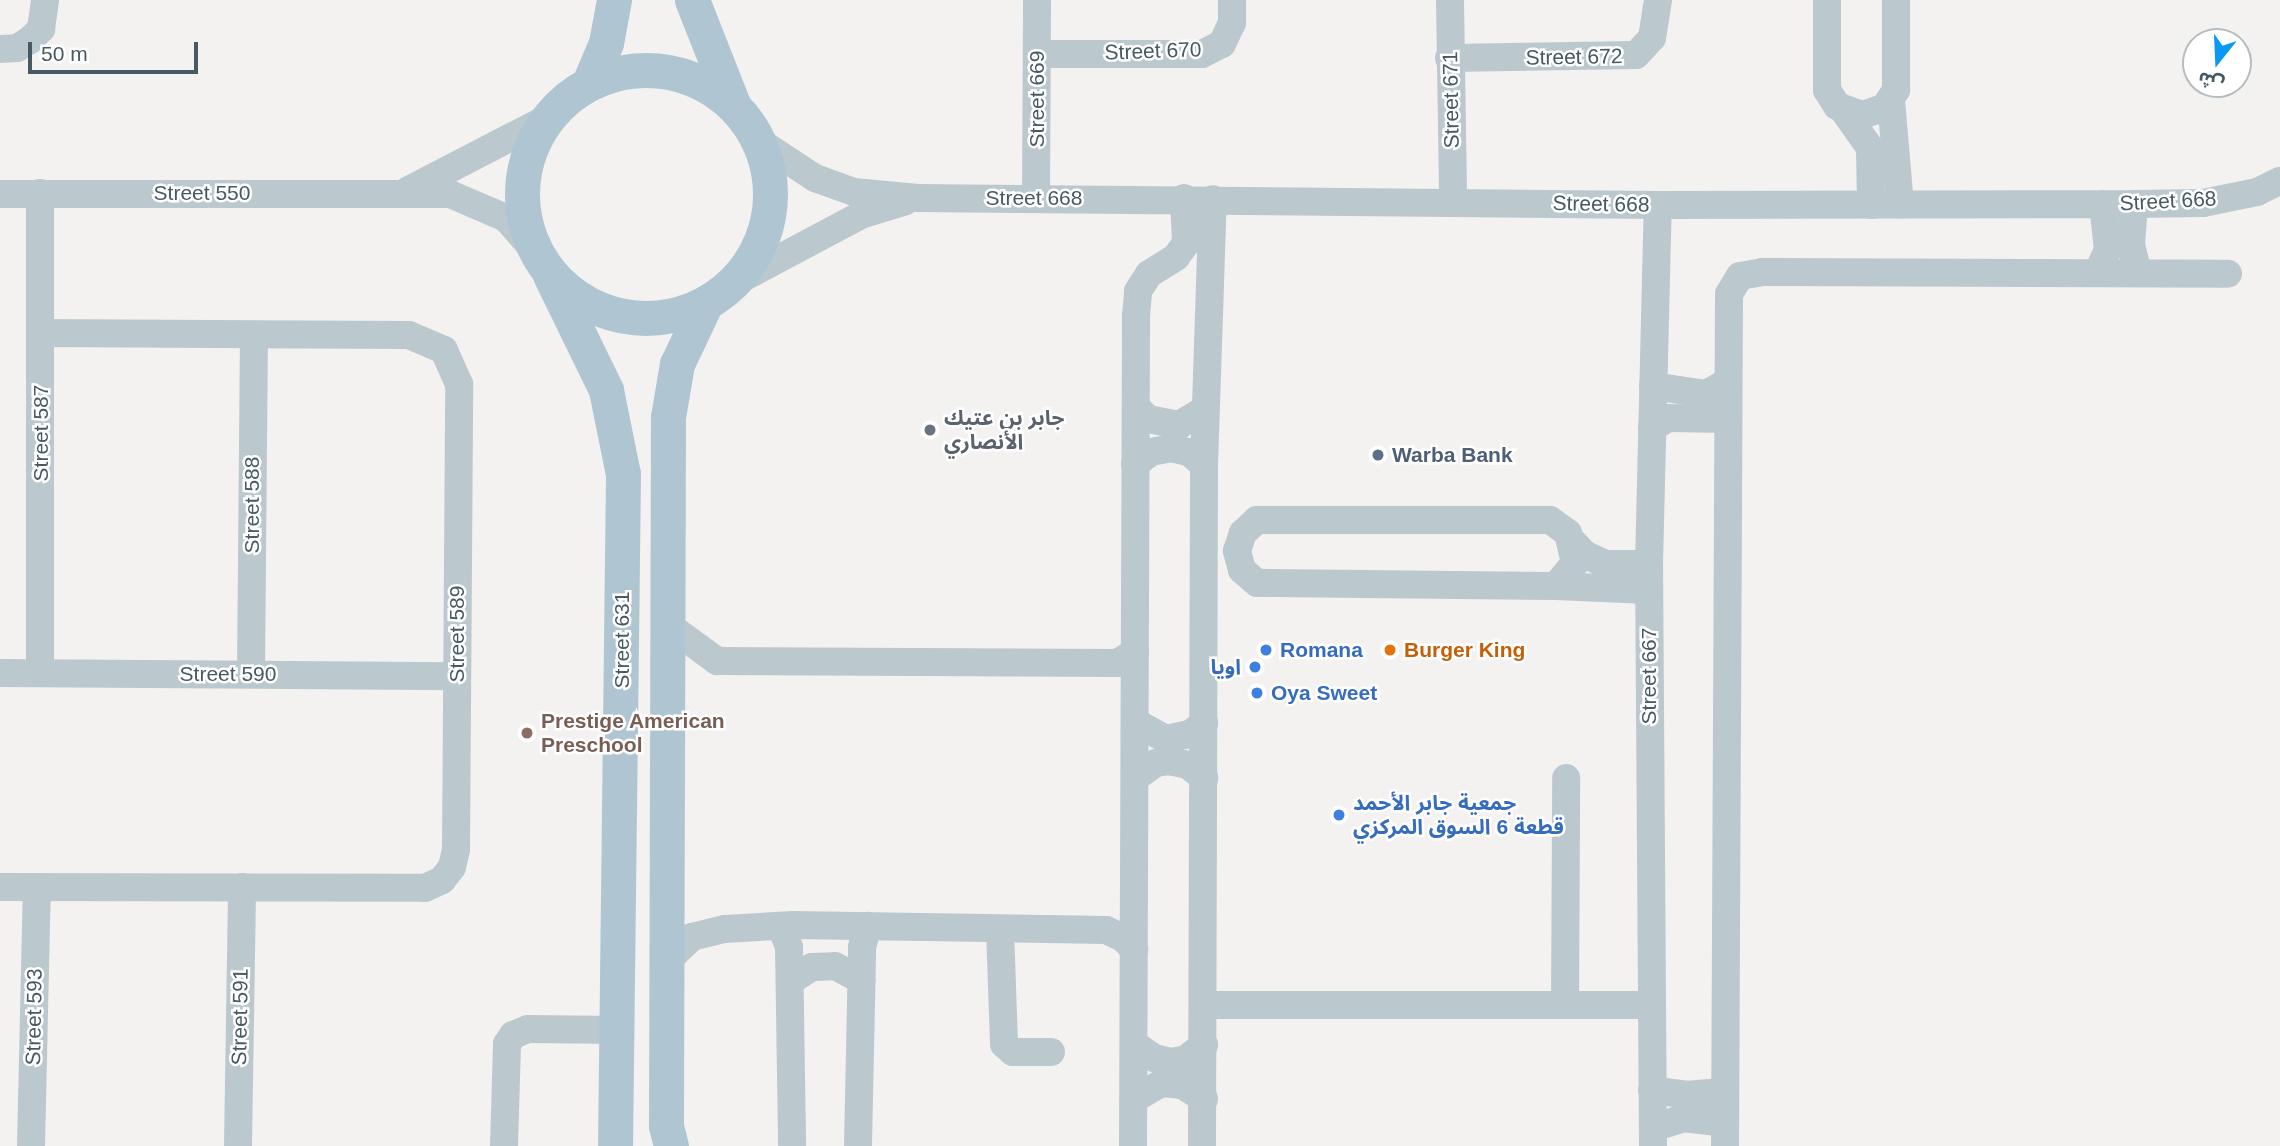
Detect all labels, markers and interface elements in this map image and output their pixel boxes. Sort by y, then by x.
scale bar [32,28,201,72]
north arrow [2182,28,2252,98]
street label: Street 670 [1104,37,1202,65]
text: 50 m [41,42,88,65]
street label: Street 672 [1525,44,1623,70]
street label: Street 669 [1024,51,1050,147]
street label: Street 671 [1438,51,1464,149]
text: ش [2195,68,2227,96]
street label: Street 550 [154,180,250,206]
street label: Street 668 [986,185,1082,211]
street label: Street 668 [2119,186,2217,216]
street label: Street 668 [1552,191,1650,217]
street label: Street 587 [28,385,54,481]
place label: جابر بن عتيك الأنصاري [944,405,1065,455]
marker: جابر بن عتيك الأنصاري [922,422,938,438]
place label: Warba Bank [1392,442,1513,468]
marker: Warba Bank [1370,447,1386,463]
street label: Street 588 [239,457,265,553]
street label: Street 589 [444,586,470,682]
street label: Street 631 [609,592,635,688]
street label: Street 667 [1636,628,1662,724]
place label: Romana [1280,637,1363,663]
place label: Burger King [1404,637,1525,663]
marker: Romana [1258,642,1274,658]
marker: Burger King [1382,642,1398,658]
place label: اويا [1211,654,1241,680]
marker: اويا [1247,659,1263,675]
street label: Street 590 [180,661,276,687]
place label: Oya Sweet [1271,680,1377,706]
marker: Oya Sweet [1249,685,1265,701]
place label: Prestige American Preschool [541,708,725,758]
marker: Prestige American Preschool [519,725,535,741]
place label: جمعية جابر الأحمد قطعة 6 السوق المركزي [1353,790,1564,840]
marker: جمعية جابر الأحمد قطعة 6 السوق المركزي [1331,807,1347,823]
street label: Street 593 [21,968,47,1066]
street label: Street 591 [227,968,253,1066]

